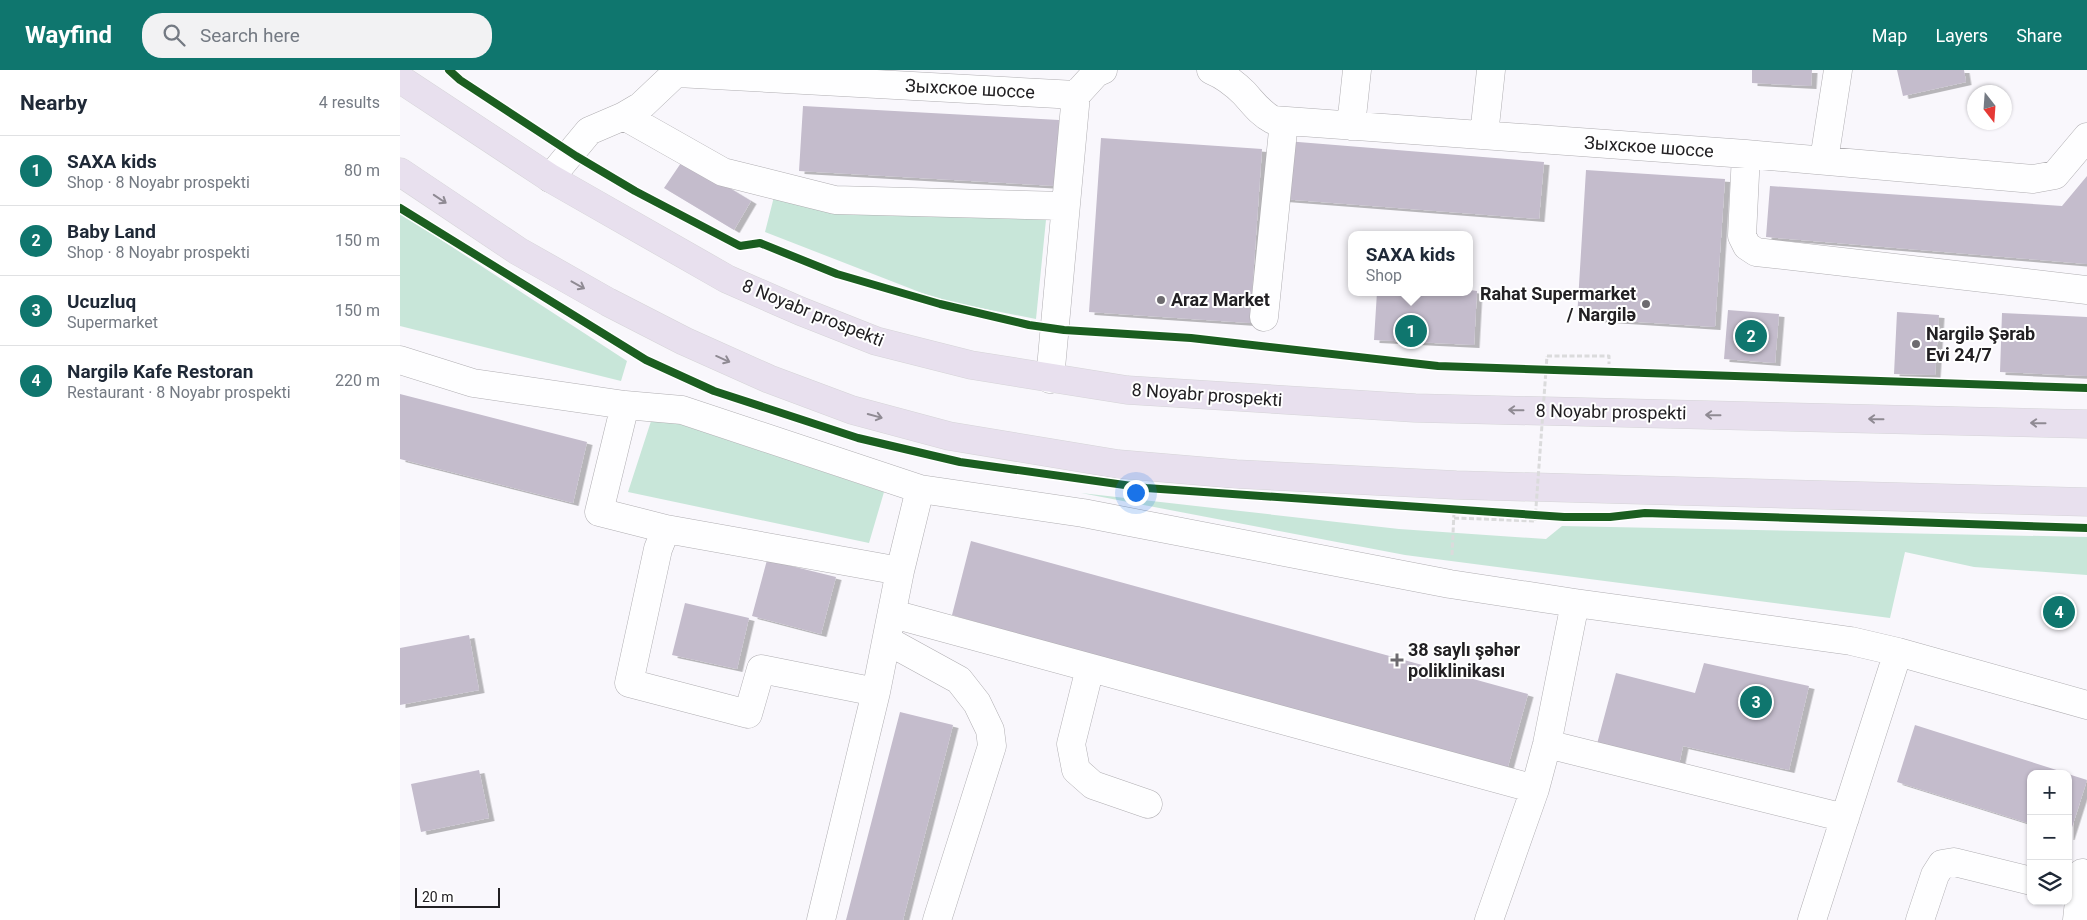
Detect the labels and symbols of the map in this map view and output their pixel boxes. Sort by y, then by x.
street label: Зыхское шоссе [905,75,1035,102]
north arrow [1967,85,2012,130]
street label: Зыхское шоссе [1584,131,1715,162]
one-way arrow [433,194,447,204]
street label: 8 Noyabr prospekti [739,275,887,351]
one-way arrow [570,281,585,290]
place label: Rahat Supermarket / Nargilə [1480,283,1636,325]
place label: Araz Market [1171,289,1270,310]
marker: Araz Market [1155,294,1167,306]
marker: Rahat Supermarket / Nargilə [1640,298,1652,310]
pin: 1 [1395,312,1427,350]
pin: 2 [1735,317,1767,355]
place label: Nargilə Şərab Evi 24/7 [1926,323,2035,365]
marker: Nargilə Şərab Evi 24/7 [1910,338,1922,350]
one-way arrow [715,354,730,364]
street label: 8 Noyabr prospekti [1131,379,1283,410]
street label: 8 Noyabr prospekti [1535,400,1687,423]
one-way arrow [1508,405,1524,415]
one-way arrow [1706,410,1722,420]
one-way arrow [866,412,882,421]
one-way arrow [1868,414,1884,424]
one-way arrow [2031,418,2047,428]
your location [1123,480,1149,506]
pin: 4 [2043,593,2075,631]
place label: 38 saylı şəhər poliklinikası [1408,639,1520,681]
marker: 38 saylı şəhər poliklinikası [1390,653,1404,667]
pin: 3 [1740,683,1772,721]
scale bar [415,885,500,908]

